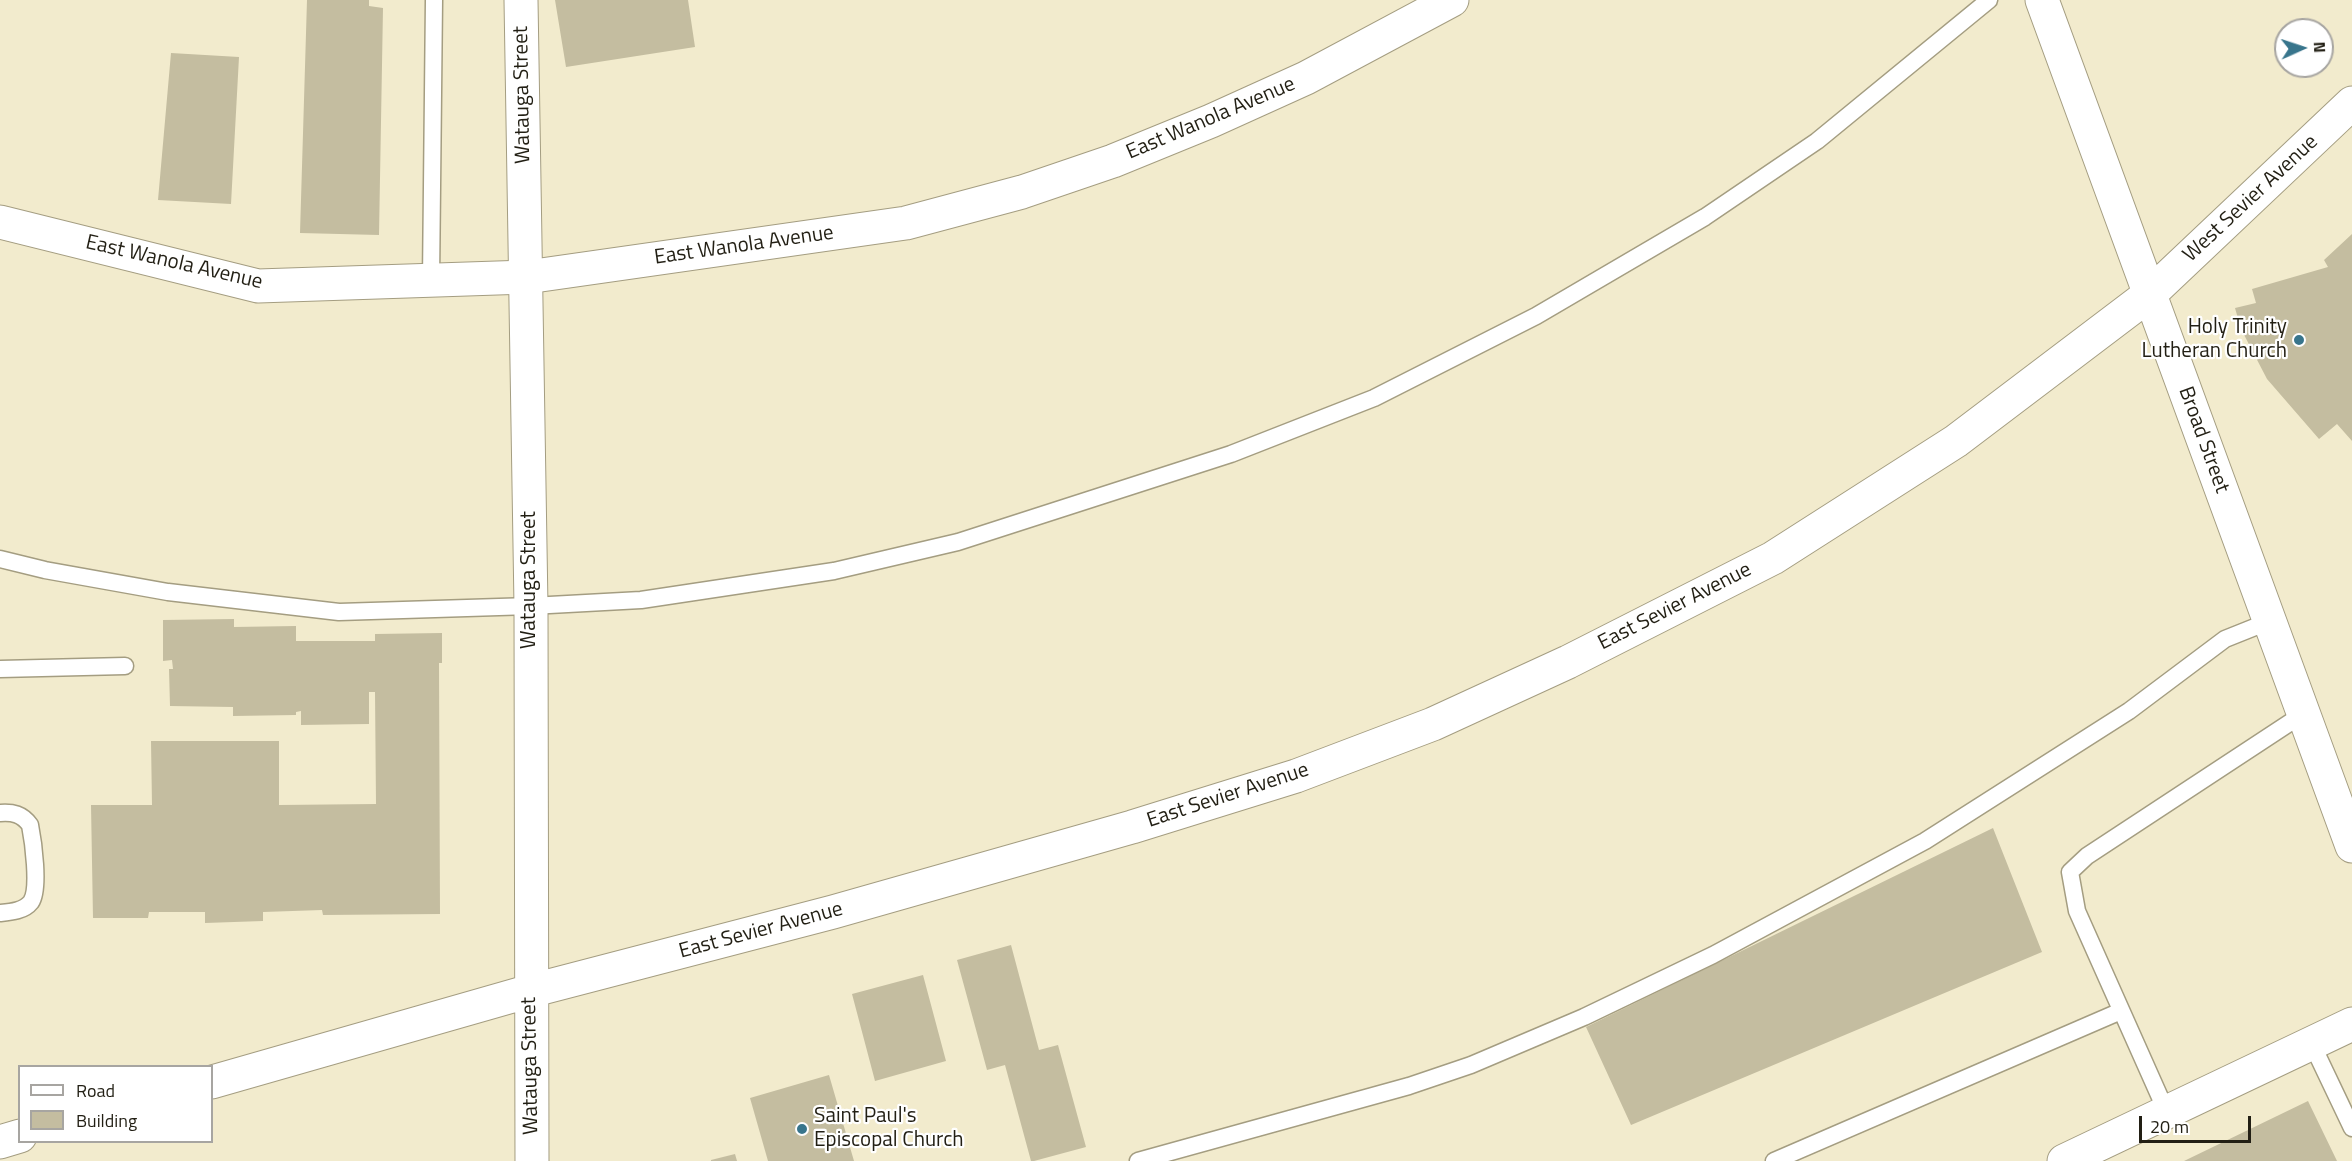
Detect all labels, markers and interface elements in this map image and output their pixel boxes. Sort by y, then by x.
north arrow [2274,18,2334,78]
street label: Watauga Street [509,26,537,164]
text: N [2308,41,2332,53]
street label: East Wanola Avenue [1123,72,1299,166]
street label: West Sevier Avenue [2178,130,2324,268]
street label: East Wanola Avenue [653,221,835,271]
street label: East Wanola Avenue [83,230,265,296]
place label: Holy Trinity Lutheran Church [2142,315,2287,365]
marker: Holy Trinity Lutheran Church [2292,333,2306,347]
street label: Broad Street [2172,383,2234,497]
street label: Watauga Street [517,511,543,649]
street label: East Sevier Avenue [1594,558,1756,656]
street label: East Sevier Avenue [1144,758,1312,834]
street label: East Sevier Avenue [676,897,846,965]
street label: Watauga Street [517,997,545,1135]
legend [18,1065,213,1143]
text: Road [76,1077,115,1104]
place label: Saint Paul's Episcopal Church [814,1104,964,1154]
scale bar [2142,1104,2254,1142]
text: Building [76,1107,137,1134]
text: 20 m [2150,1113,2189,1140]
marker: Saint Paul's Episcopal Church [795,1122,809,1136]

